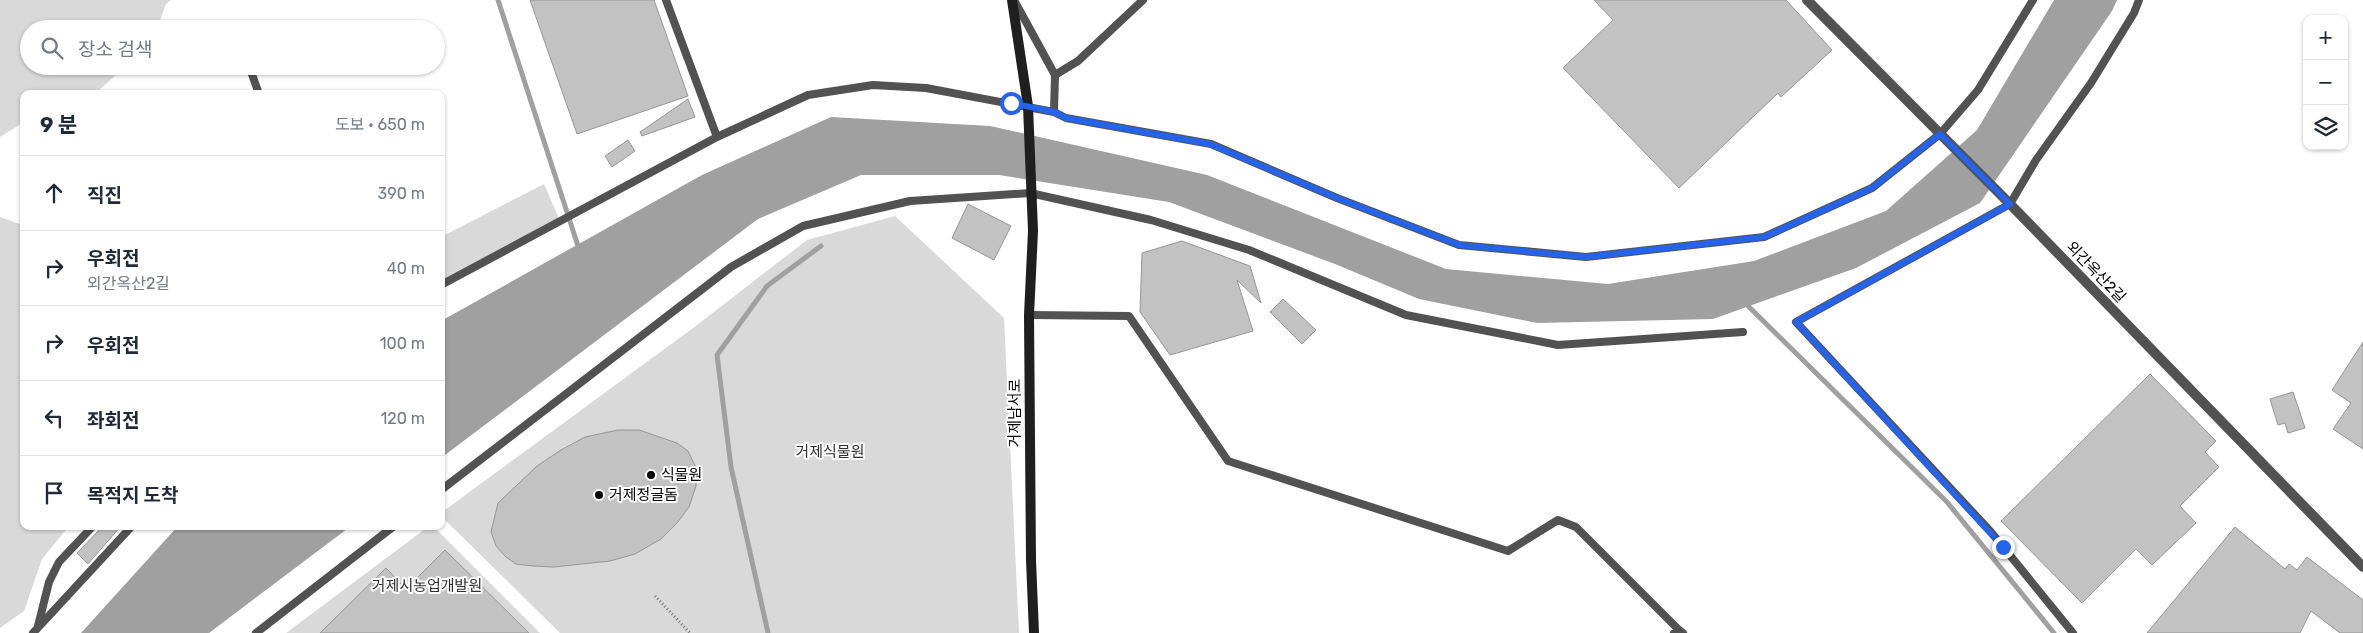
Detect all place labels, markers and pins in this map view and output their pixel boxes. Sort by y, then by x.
place label: 식물원 [661,466,702,484]
marker: 식물원 [645,469,657,481]
place label: 거제정글돔 [609,486,678,504]
marker: 거제정글돔 [593,489,605,501]

